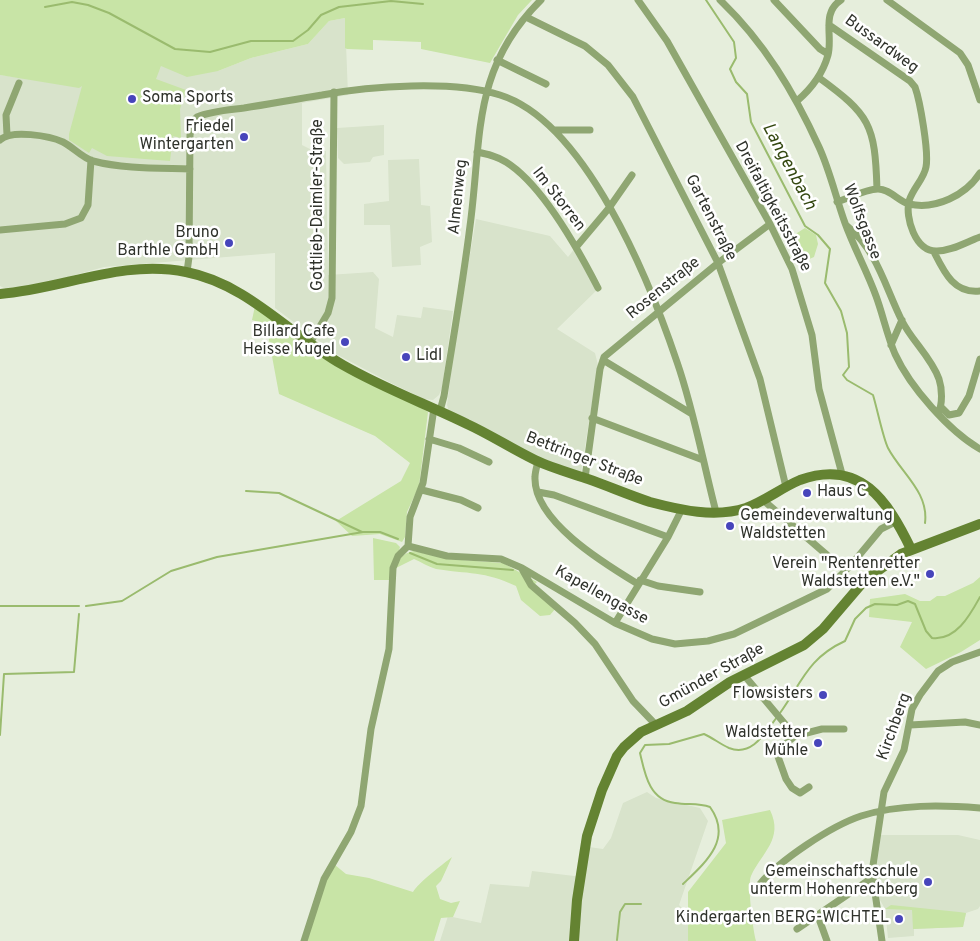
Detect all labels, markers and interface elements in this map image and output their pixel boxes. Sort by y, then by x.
street label: Bussardweg [840,12,922,78]
place label: Soma Sports [142,89,234,109]
marker: Soma Sports [126,93,138,105]
place label: Friedel Wintergarten [139,118,234,156]
street label: Gottlieb-Daimler-Straße [309,119,329,291]
water label: Langenbach [756,120,820,214]
marker: Friedel Wintergarten [238,131,250,143]
street label: Dreifaltigkeitsstraße [730,139,814,275]
street label: Almenweg [445,158,473,236]
street label: Im Storren [527,164,589,236]
street label: Gartenstraße [680,172,740,264]
street label: Wolfsgasse [838,181,884,263]
place label: Bruno Barthle GmbH [117,224,219,262]
marker: Bruno Barthle GmbH [223,237,235,249]
street label: Rosenstraße [624,254,704,324]
place label: Billard Cafe Heisse Kugel [243,323,335,361]
marker: Billard Cafe Heisse Kugel [339,336,351,348]
place label: Lidl [416,347,442,367]
marker: Lidl [400,351,412,363]
street label: Bettringer Straße [523,429,645,491]
place label: Haus C [817,483,867,503]
marker: Haus C [801,487,813,499]
place label: Gemeindeverwaltung Waldstetten [740,507,893,545]
marker: Gemeindeverwaltung Waldstetten [724,520,736,532]
place label: Verein "Rentenretter Waldstetten e.V." [772,555,920,593]
street label: Kapellengasse [551,562,651,630]
marker: Verein "Rentenretter Waldstetten e.V." [924,568,936,580]
street label: Gmünder Straße [656,640,768,714]
place label: Flowsisters [733,685,813,705]
marker: Flowsisters [817,689,829,701]
street label: Kirchberg [874,691,916,763]
place label: Waldstetter Mühle [725,724,808,762]
marker: Waldstetter Mühle [812,737,824,749]
place label: Gemeinschaftsschule unterm Hohenrechberg [750,863,918,901]
marker: Gemeinschaftsschule unterm Hohenrechberg [922,876,934,888]
place label: Kindergarten BERG-WICHTEL [676,909,889,929]
marker: Kindergarten BERG-WICHTEL [893,913,905,925]

